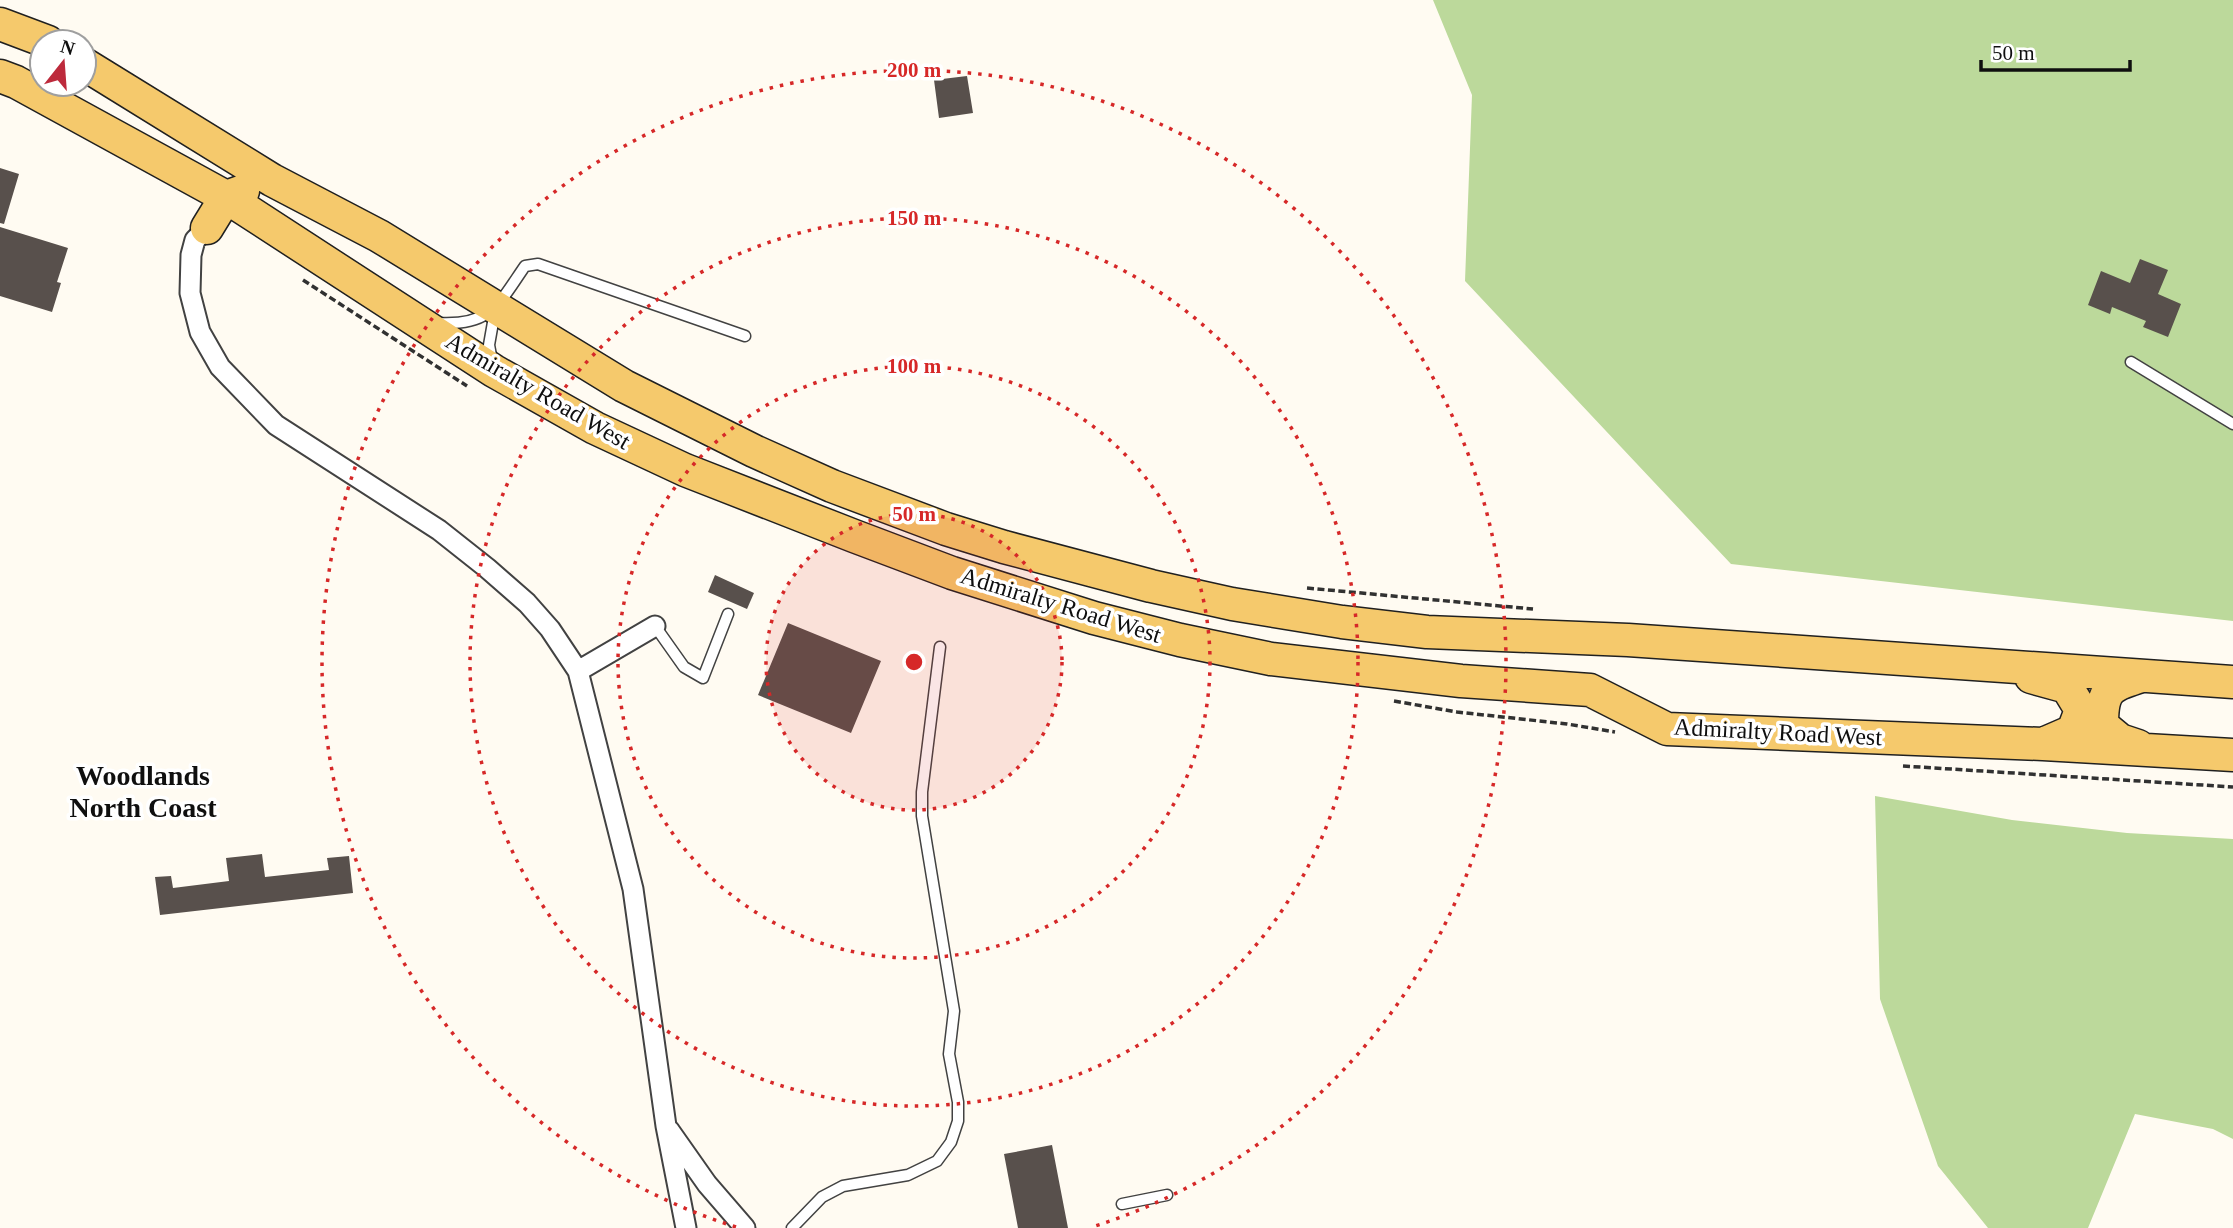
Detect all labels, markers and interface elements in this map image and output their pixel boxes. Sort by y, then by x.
north arrow [28,28,98,98]
scale bar [1981,28,2130,72]
text: N [58,35,78,59]
text: 50 m [1992,41,2035,65]
text: 200 m [887,58,942,82]
text: 150 m [887,206,942,230]
street label: Admiralty Road West [441,328,635,454]
text: 100 m [887,354,942,378]
text: 50 m [892,502,936,526]
street label: Admiralty Road West [958,562,1165,648]
centre of rings [902,650,926,674]
street label: Admiralty Road West [1673,714,1883,750]
district label: Woodlands North Coast [70,760,217,823]

